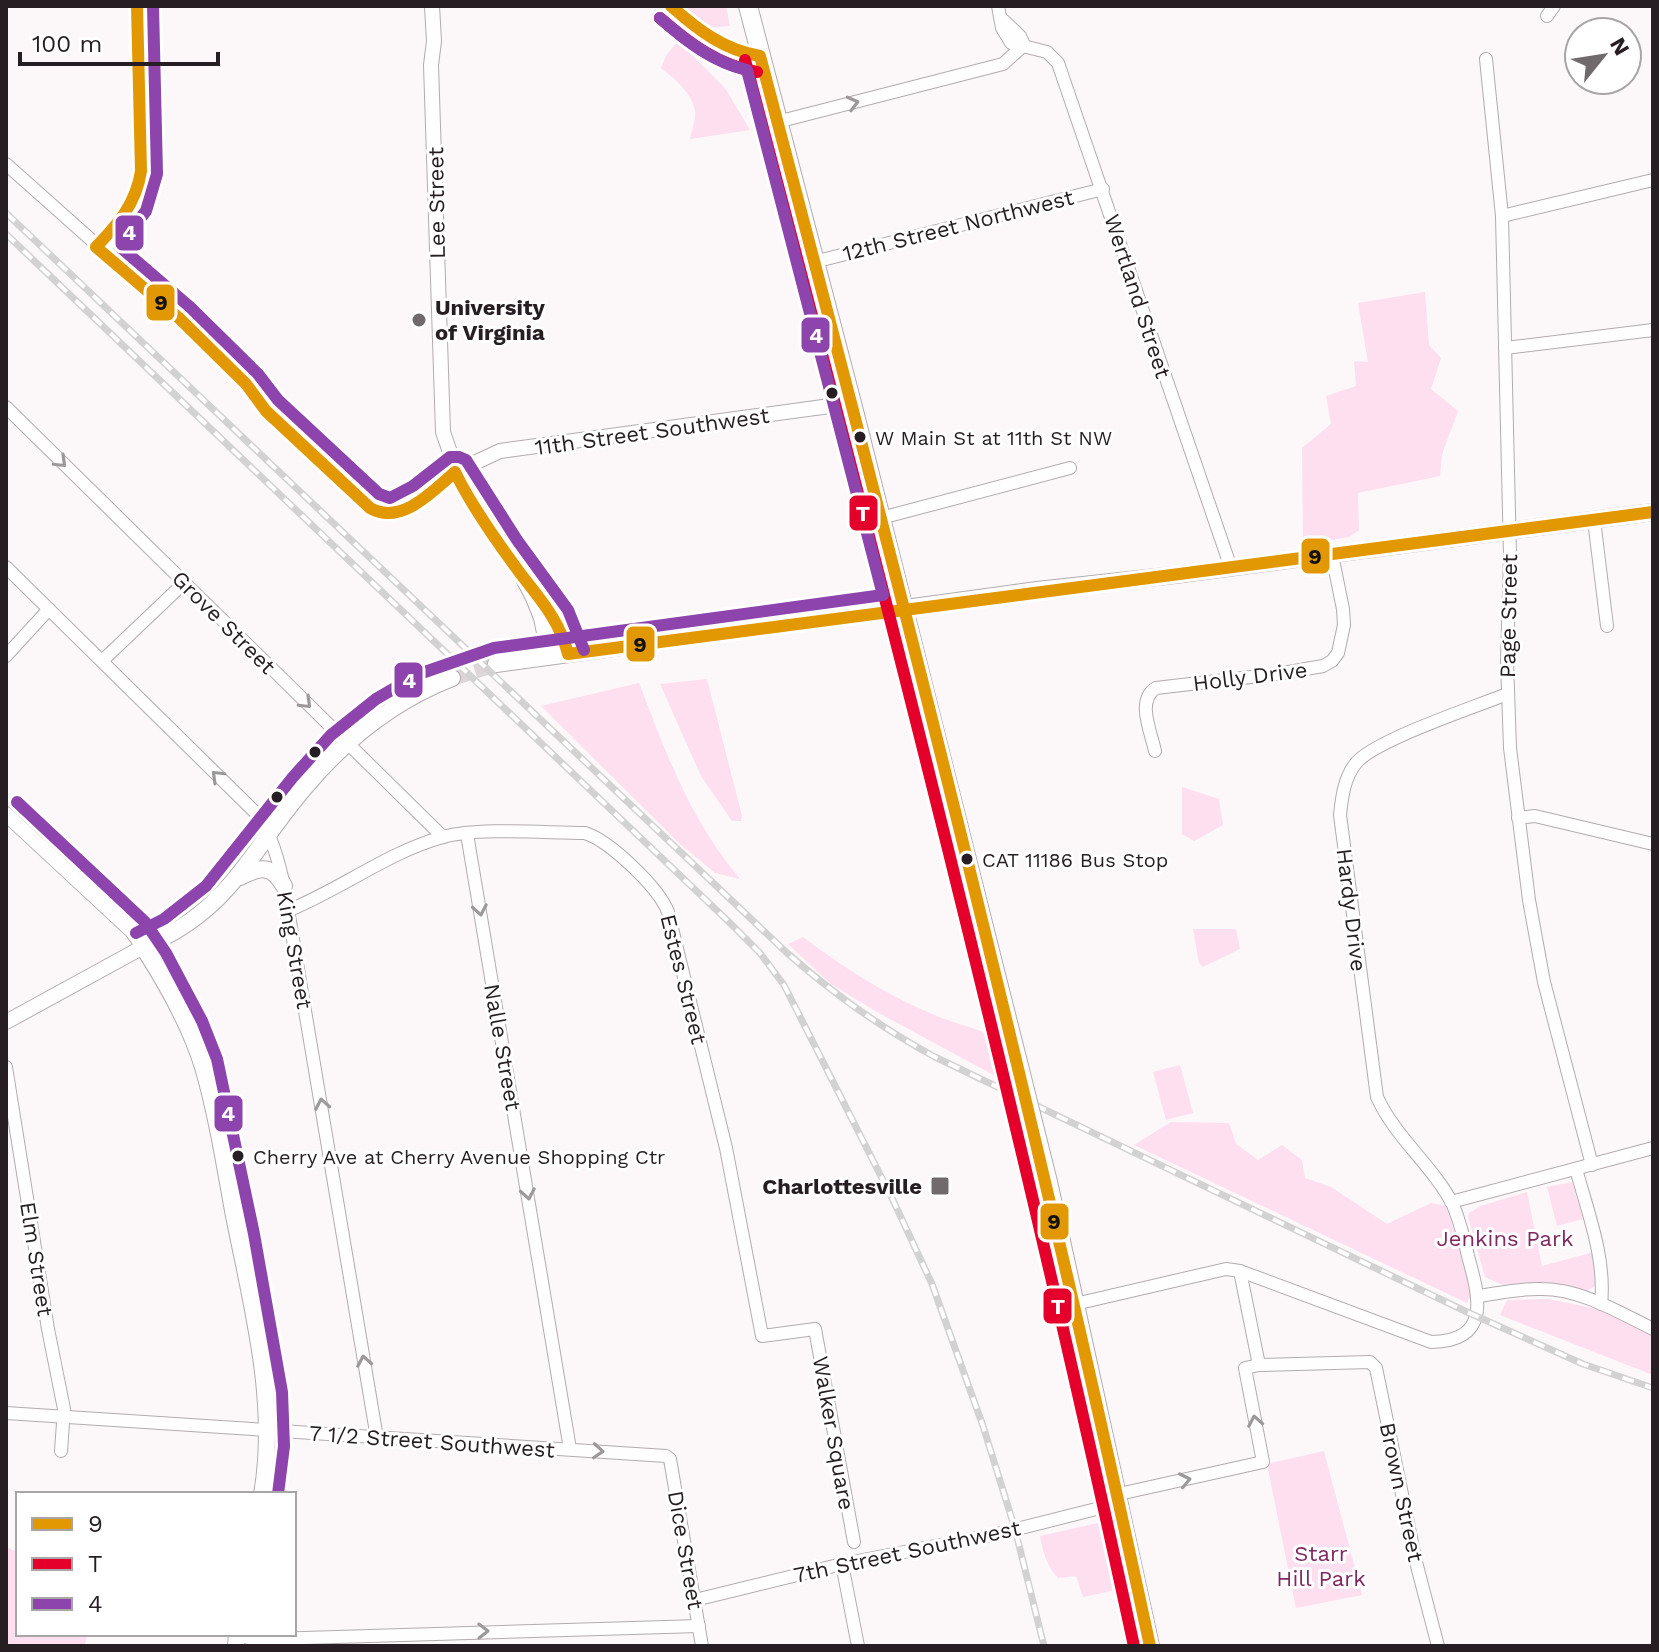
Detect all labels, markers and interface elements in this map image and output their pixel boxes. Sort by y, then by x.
scale bar [20,16,218,66]
north arrow [1563,16,1643,96]
text: 100 m [32,30,102,58]
text: N [1605,33,1635,60]
one-way arrow [846,96,859,113]
street label: Lee Street [423,147,450,259]
street label: 12th Street Northwest [840,185,1076,266]
street label: Wertland Street [1099,211,1176,381]
line badge: 4 [114,214,145,252]
text: 4 [122,220,136,245]
line badge: 9 [145,283,176,322]
text: 9 [154,290,168,315]
place label: University of Virginia [435,295,546,345]
marker: University of Virginia [410,311,428,329]
line badge: 4 [800,316,831,354]
text: 4 [809,323,823,348]
unlabelled marker [824,385,840,401]
street label: 11th Street Southwest [533,403,771,460]
place label: W Main St at 11th St NW [875,426,1112,450]
marker: W Main St at 11th St NW [852,429,868,445]
one-way arrow [52,453,66,467]
line badge: T [848,494,879,532]
text: T [856,501,870,526]
line badge: 9 [1300,537,1331,575]
text: 9 [1308,544,1322,569]
street label: Page Street [1495,554,1522,678]
street label: Grove Street [167,566,280,679]
line badge: 9 [625,625,656,663]
text: 9 [633,632,647,657]
street label: Holly Drive [1191,657,1309,696]
line badge: 4 [393,661,424,699]
text: 4 [402,668,416,693]
one-way arrow [297,694,311,709]
unlabelled marker [307,744,323,760]
one-way arrow [212,771,226,785]
unlabelled marker [269,789,285,805]
street label: Hardy Drive [1332,847,1371,973]
place label: CAT 11186 Bus Stop [982,848,1168,872]
marker: CAT 11186 Bus Stop [959,851,975,867]
street label: King Street [272,889,317,1011]
one-way arrow [470,904,487,917]
street label: Estes Street [655,912,712,1047]
street label: Nalle Street [479,982,526,1112]
line badge: 4 [213,1094,244,1133]
one-way arrow [314,1097,331,1111]
text: 4 [221,1101,235,1126]
place label: Cherry Ave at Cherry Avenue Shopping Ctr [253,1145,665,1169]
marker: Cherry Ave at Cherry Avenue Shopping Ctr [230,1148,246,1164]
place label: Charlottesville [762,1174,922,1199]
marker: Charlottesville [929,1175,951,1197]
one-way arrow [518,1188,535,1201]
street label: Elm Street [15,1200,58,1318]
line badge: 9 [1039,1202,1070,1241]
text: 9 [1047,1209,1061,1234]
park label: Jenkins Park [1437,1226,1573,1251]
line badge: T [1042,1287,1073,1325]
text: T [1051,1294,1065,1319]
one-way arrow [357,1354,374,1368]
street label: Walker Square [808,1354,859,1512]
one-way arrow [1247,1414,1264,1428]
street label: 7 1/2 Street Southwest [308,1420,556,1463]
street label: Brown Street [1375,1420,1428,1564]
one-way arrow [592,1442,605,1459]
one-way arrow [1177,1472,1191,1489]
street label: Dice Street [663,1489,708,1612]
legend [16,1492,296,1636]
text: 9 [88,1510,103,1538]
street label: 7th Street Southwest [791,1515,1023,1588]
park label: Starr Hill Park [1276,1541,1366,1591]
text: T [88,1550,103,1578]
text: 4 [88,1590,103,1618]
one-way arrow [477,1623,489,1640]

